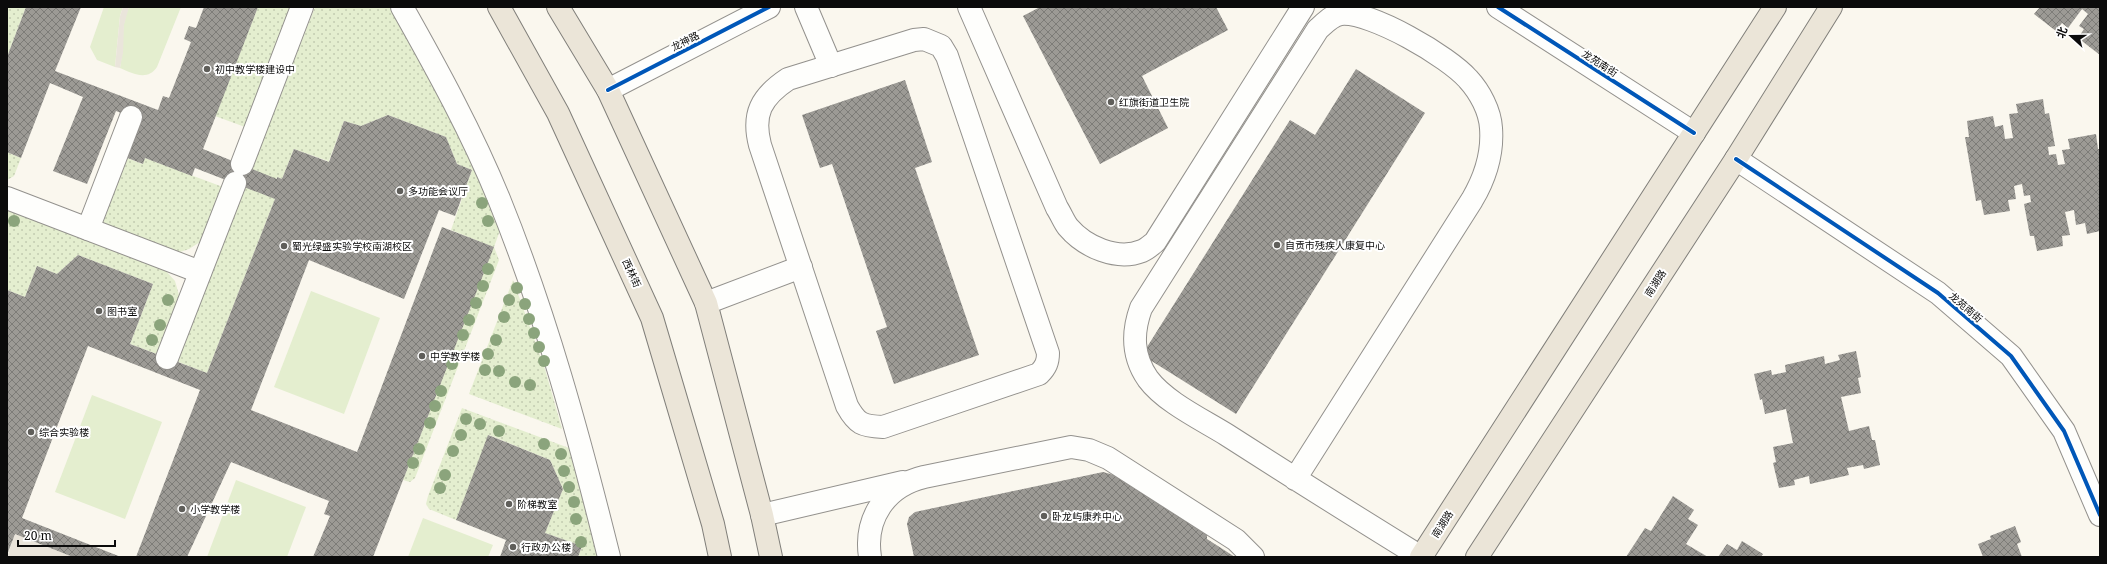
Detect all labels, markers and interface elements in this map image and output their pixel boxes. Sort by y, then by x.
north arrow [2051,16,2091,56]
text: 北 [2052,24,2070,40]
street label: 龙神路 [668,28,702,54]
street label: 龙苑南街 [1579,46,1621,80]
place label: 初中教学楼建设中 [215,62,295,76]
marker: 初中教学楼建设中 [202,64,212,74]
place label: 红旗街道卫生院 [1119,95,1189,109]
marker: 红旗街道卫生院 [1106,97,1116,107]
place label: 多功能会议厅 [408,184,468,198]
marker: 多功能会议厅 [395,186,405,196]
place label: 自贡市残疾人康复中心 [1285,238,1385,252]
place label: 蜀光绿盛实验学校南湖校区 [292,239,412,253]
marker: 自贡市残疾人康复中心 [1272,240,1282,250]
marker: 蜀光绿盛实验学校南湖校区 [279,241,289,251]
street label: 西林街 [619,256,645,290]
street label: 南湖路 [1641,267,1669,299]
street label: 龙苑南街 [1946,289,1986,325]
place label: 图书室 [107,304,137,318]
marker: 图书室 [94,306,104,316]
place label: 中学教学楼 [430,349,480,363]
marker: 中学教学楼 [417,351,427,361]
place label: 综合实验楼 [39,425,89,439]
marker: 综合实验楼 [26,427,36,437]
place label: 阶梯教室 [517,497,557,511]
marker: 阶梯教室 [504,499,514,509]
place label: 小学教学楼 [190,502,240,516]
marker: 小学教学楼 [177,504,187,514]
street label: 南湖路 [1428,508,1456,540]
place label: 卧龙屿康养中心 [1052,509,1122,523]
marker: 卧龙屿康养中心 [1039,511,1049,521]
scale bar [18,522,115,548]
text: 20 m [24,527,52,544]
place label: 行政办公楼 [521,540,571,554]
marker: 行政办公楼 [508,542,518,552]

